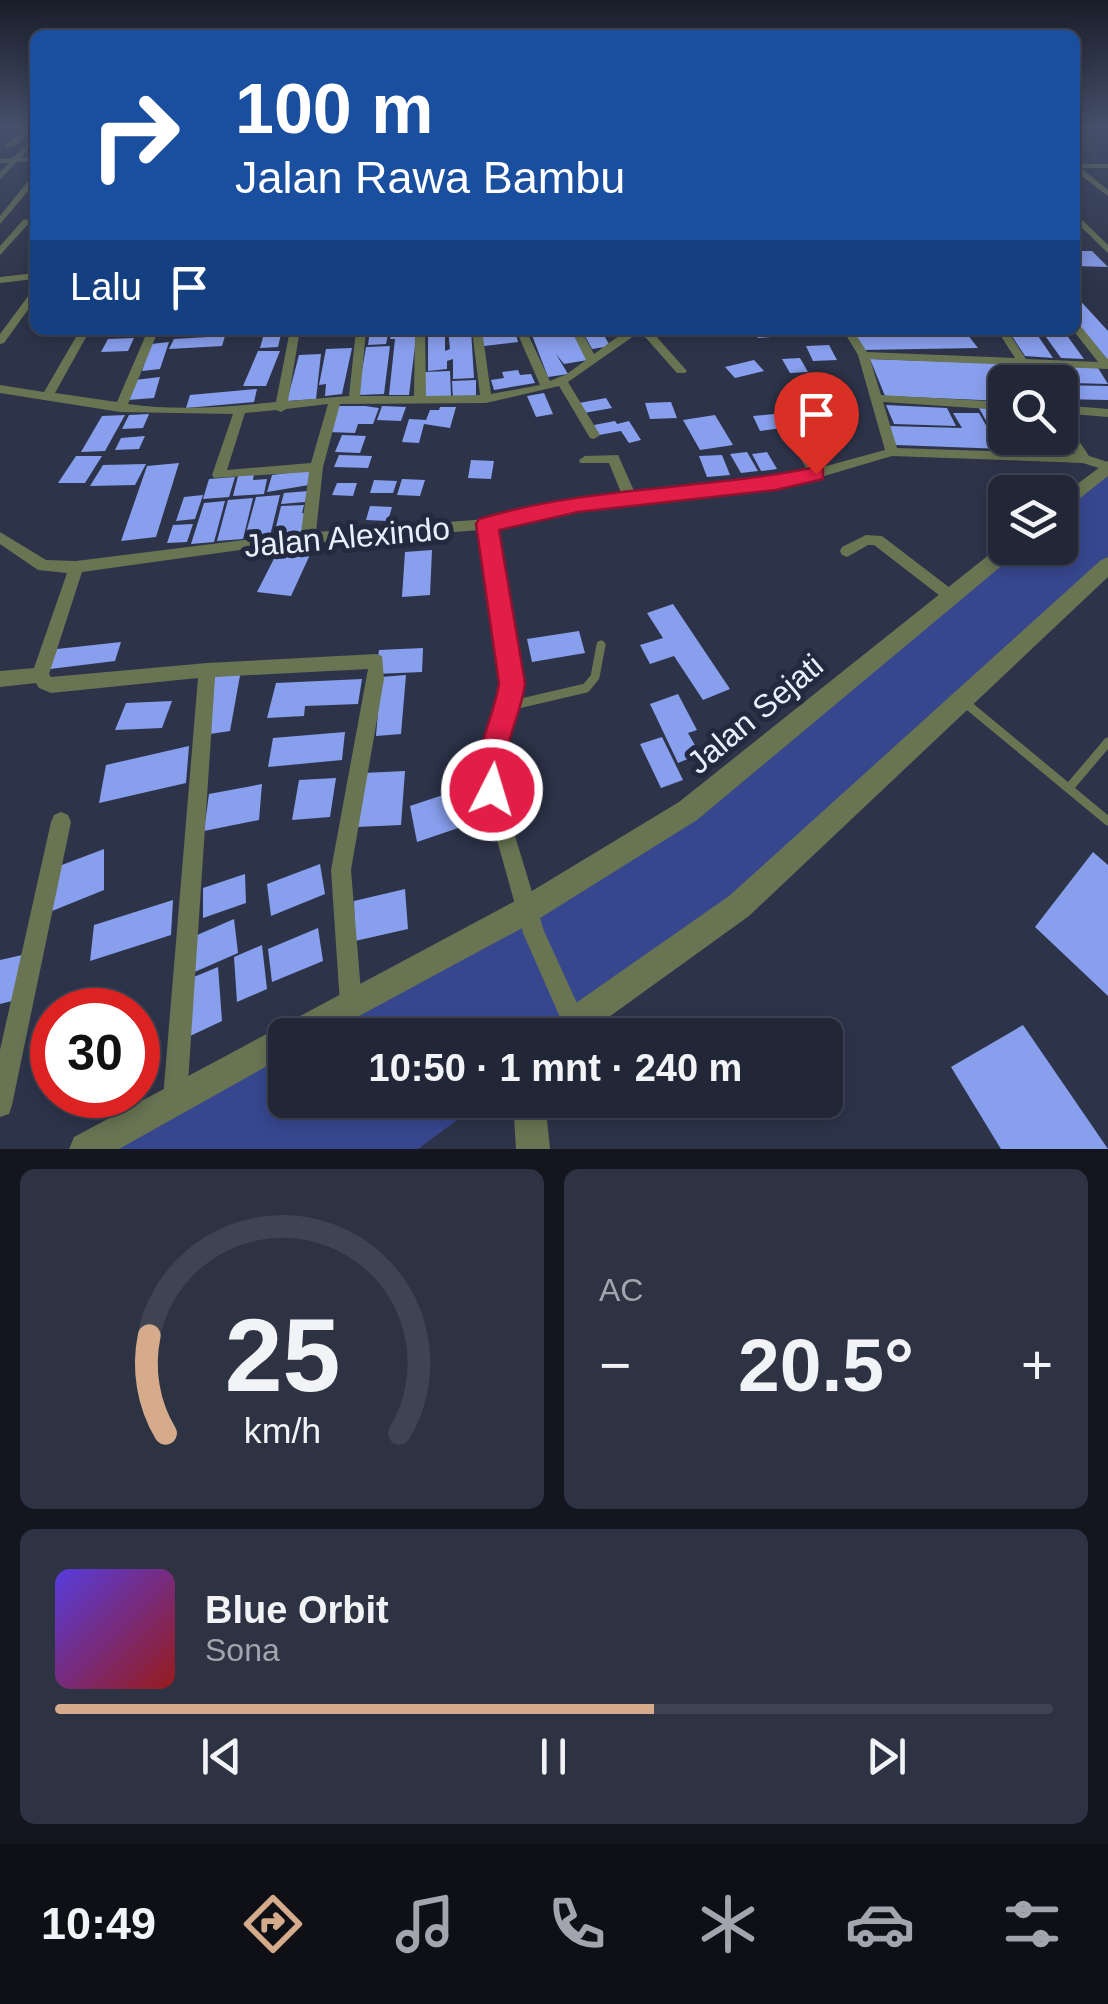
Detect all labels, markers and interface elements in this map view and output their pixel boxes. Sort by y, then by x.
icon: right [70,70,200,200]
text: 100 m [235,70,433,148]
text: Jalan Rawa Bambu [235,152,625,203]
icon: arrive [162,260,217,315]
text: Lalu [70,266,142,308]
map controls [988,365,1078,565]
button: search [988,365,1078,455]
pin [774,372,859,475]
icon: arrive [789,387,844,442]
button: layers [988,475,1078,565]
street label: Jalan Alexindo [243,510,451,564]
street label: Jalan Sejati [680,647,830,781]
position arrow [440,738,544,842]
speed limit sign: 30 [30,988,160,1118]
text: 10:50 · 1 mnt · 240 m [369,1047,742,1089]
text: AC [599,1272,643,1308]
text: 25 [224,1297,340,1413]
text: 20.5° [738,1323,914,1407]
text: − [599,1334,631,1396]
text: + [1021,1334,1053,1396]
text: km/h [243,1411,321,1451]
text: Blue Orbit [205,1589,389,1631]
text: Sona [205,1632,280,1668]
icon: previous [194,1729,249,1784]
icon: pause [526,1729,581,1784]
icon: next [859,1729,914,1784]
icon: directions [238,1889,308,1959]
icon: music [390,1889,460,1959]
icon: phone [542,1889,612,1959]
icon: climate [693,1889,763,1959]
icon: car [845,1889,915,1959]
icon: filters [997,1889,1067,1959]
text: 10:49 [41,1898,156,1949]

